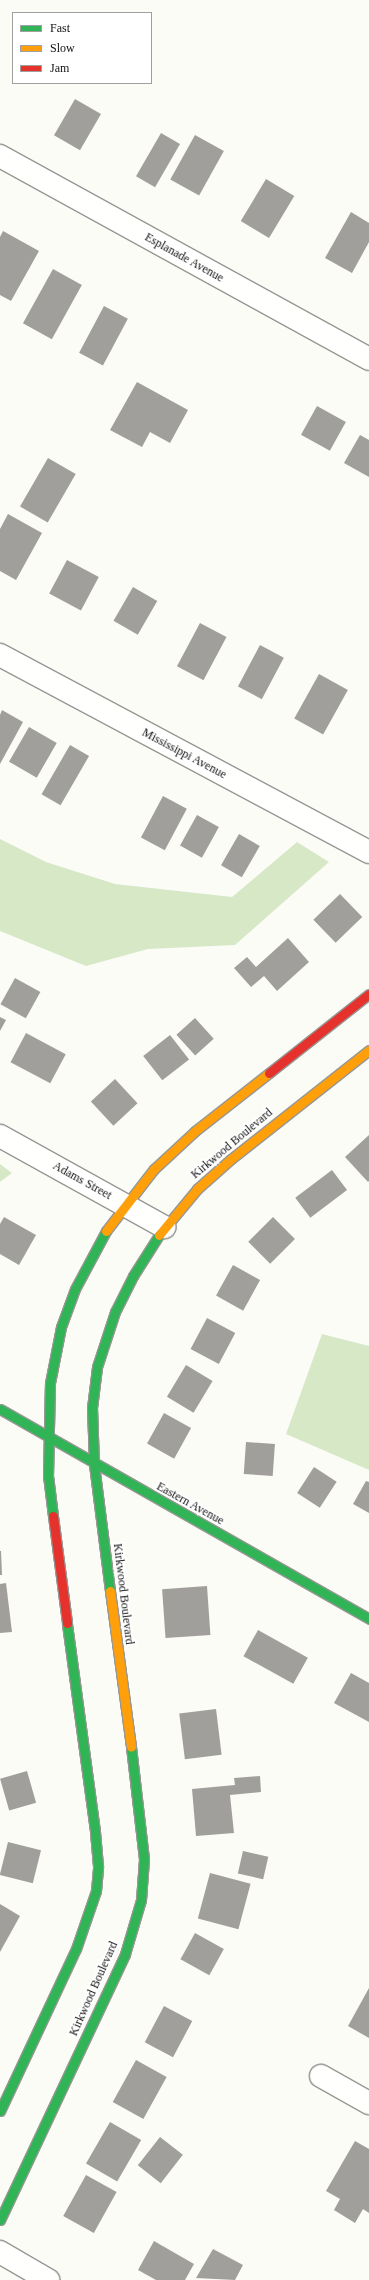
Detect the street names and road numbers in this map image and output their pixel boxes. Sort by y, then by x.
street label: Esplanade Avenue [142,230,226,286]
street label: Mississippi Avenue [139,726,229,782]
street label: Kirkwood Boulevard [188,1106,276,1182]
street label: Adams Street [50,1159,114,1203]
street label: Eastern Avenue [154,1479,226,1529]
street label: Kirkwood Boulevard [110,1543,136,1645]
street label: Kirkwood Boulevard [67,1940,121,2038]

